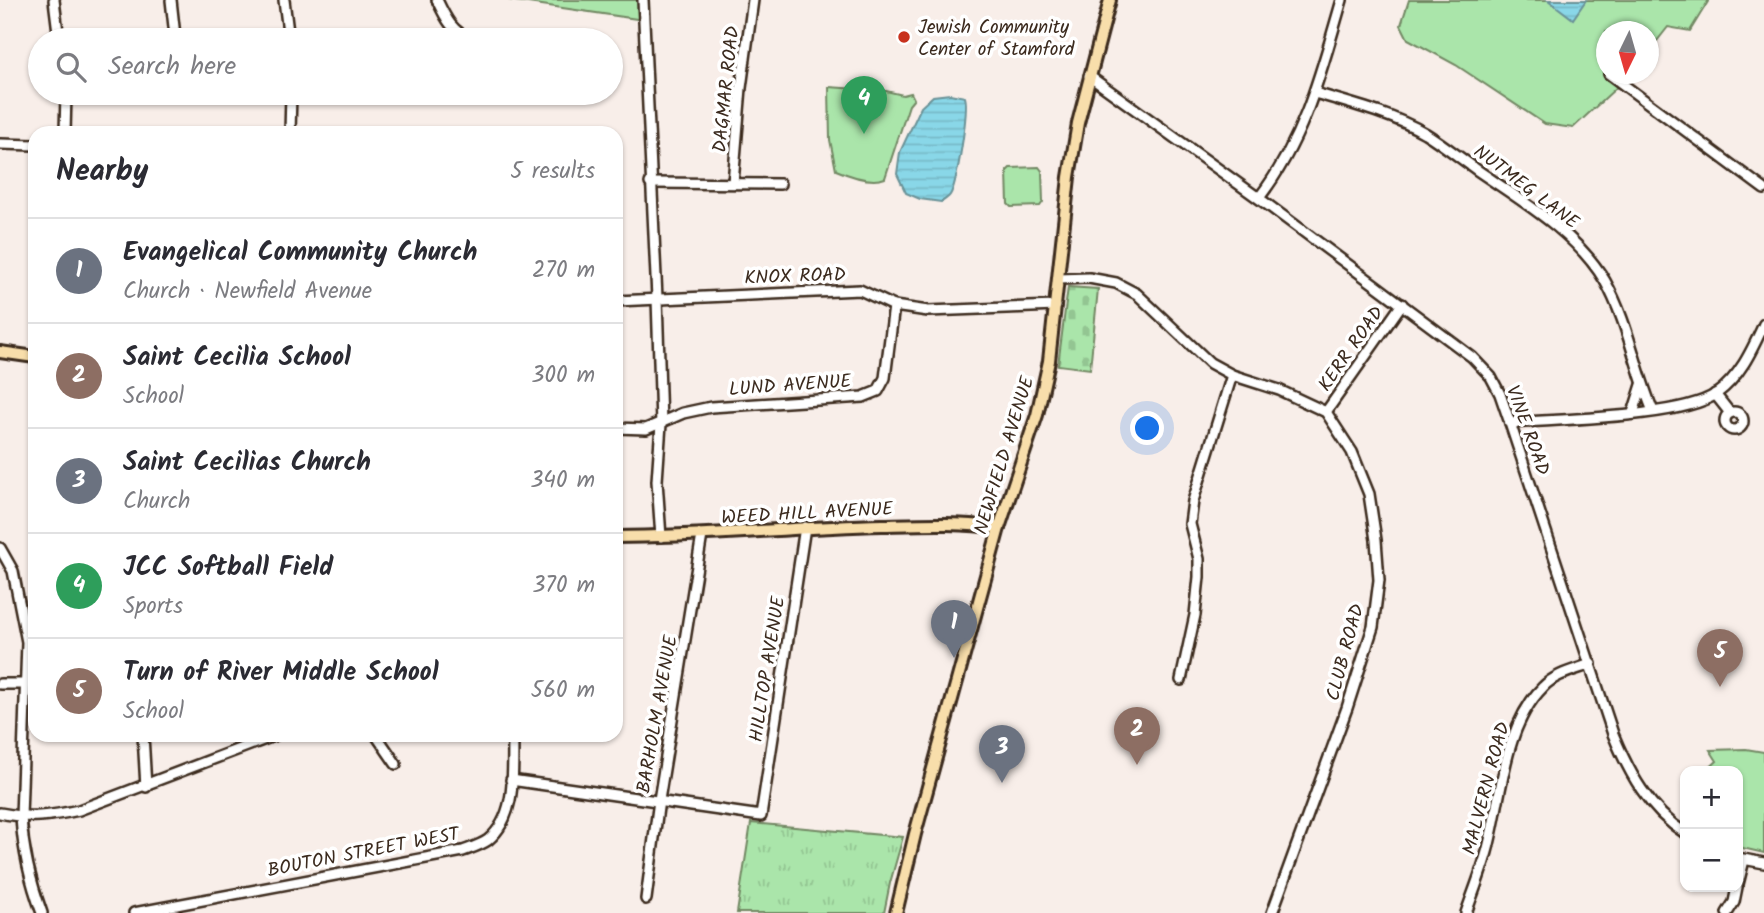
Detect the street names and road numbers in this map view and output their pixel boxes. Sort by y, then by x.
street label: DAGMAR ROAD [705,24,749,154]
street label: NUTMEG LANE [1467,138,1586,238]
street label: KNOX ROAD [744,260,846,294]
street label: KERR ROAD [1311,300,1392,398]
street label: LUND AVENUE [728,367,853,405]
street label: NEWFIELD AVENUE [967,372,1044,538]
street label: VINE ROAD [1497,381,1557,480]
street label: WEED HILL AVENUE [720,494,895,533]
street label: HILLTOP AVENUE [742,593,794,744]
street label: CLUB ROAD [1319,601,1373,704]
street label: BARHOLM AVENUE [629,632,687,796]
street label: MALVERN ROAD [1455,719,1519,858]
street label: BOUTON STREET WEST [265,819,464,886]

